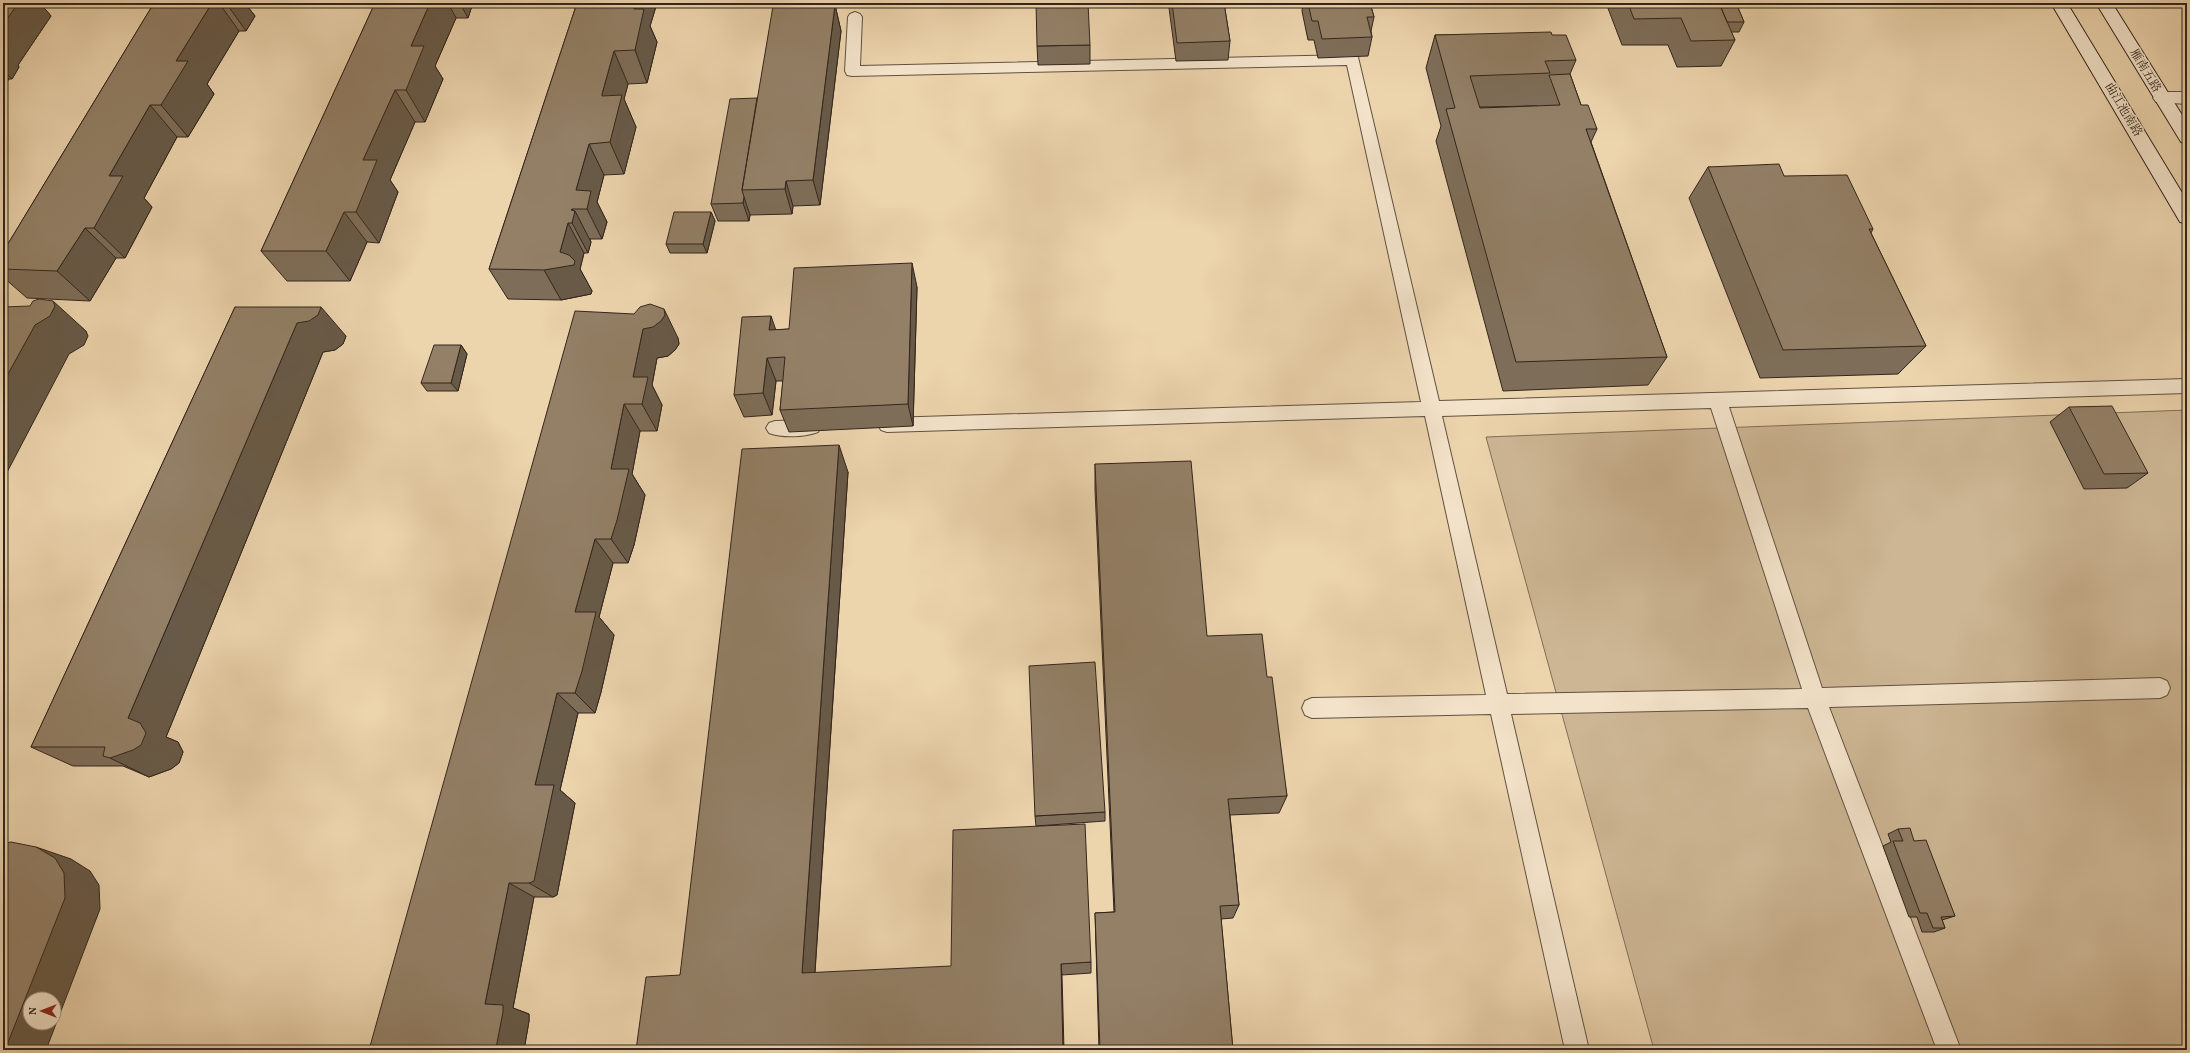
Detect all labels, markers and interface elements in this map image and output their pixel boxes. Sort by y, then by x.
street label: 雁南五路 [2126,46,2164,96]
street label: 曲江池南路 [2101,80,2145,140]
north arrow [22,991,62,1031]
text: N [26,1007,41,1015]

